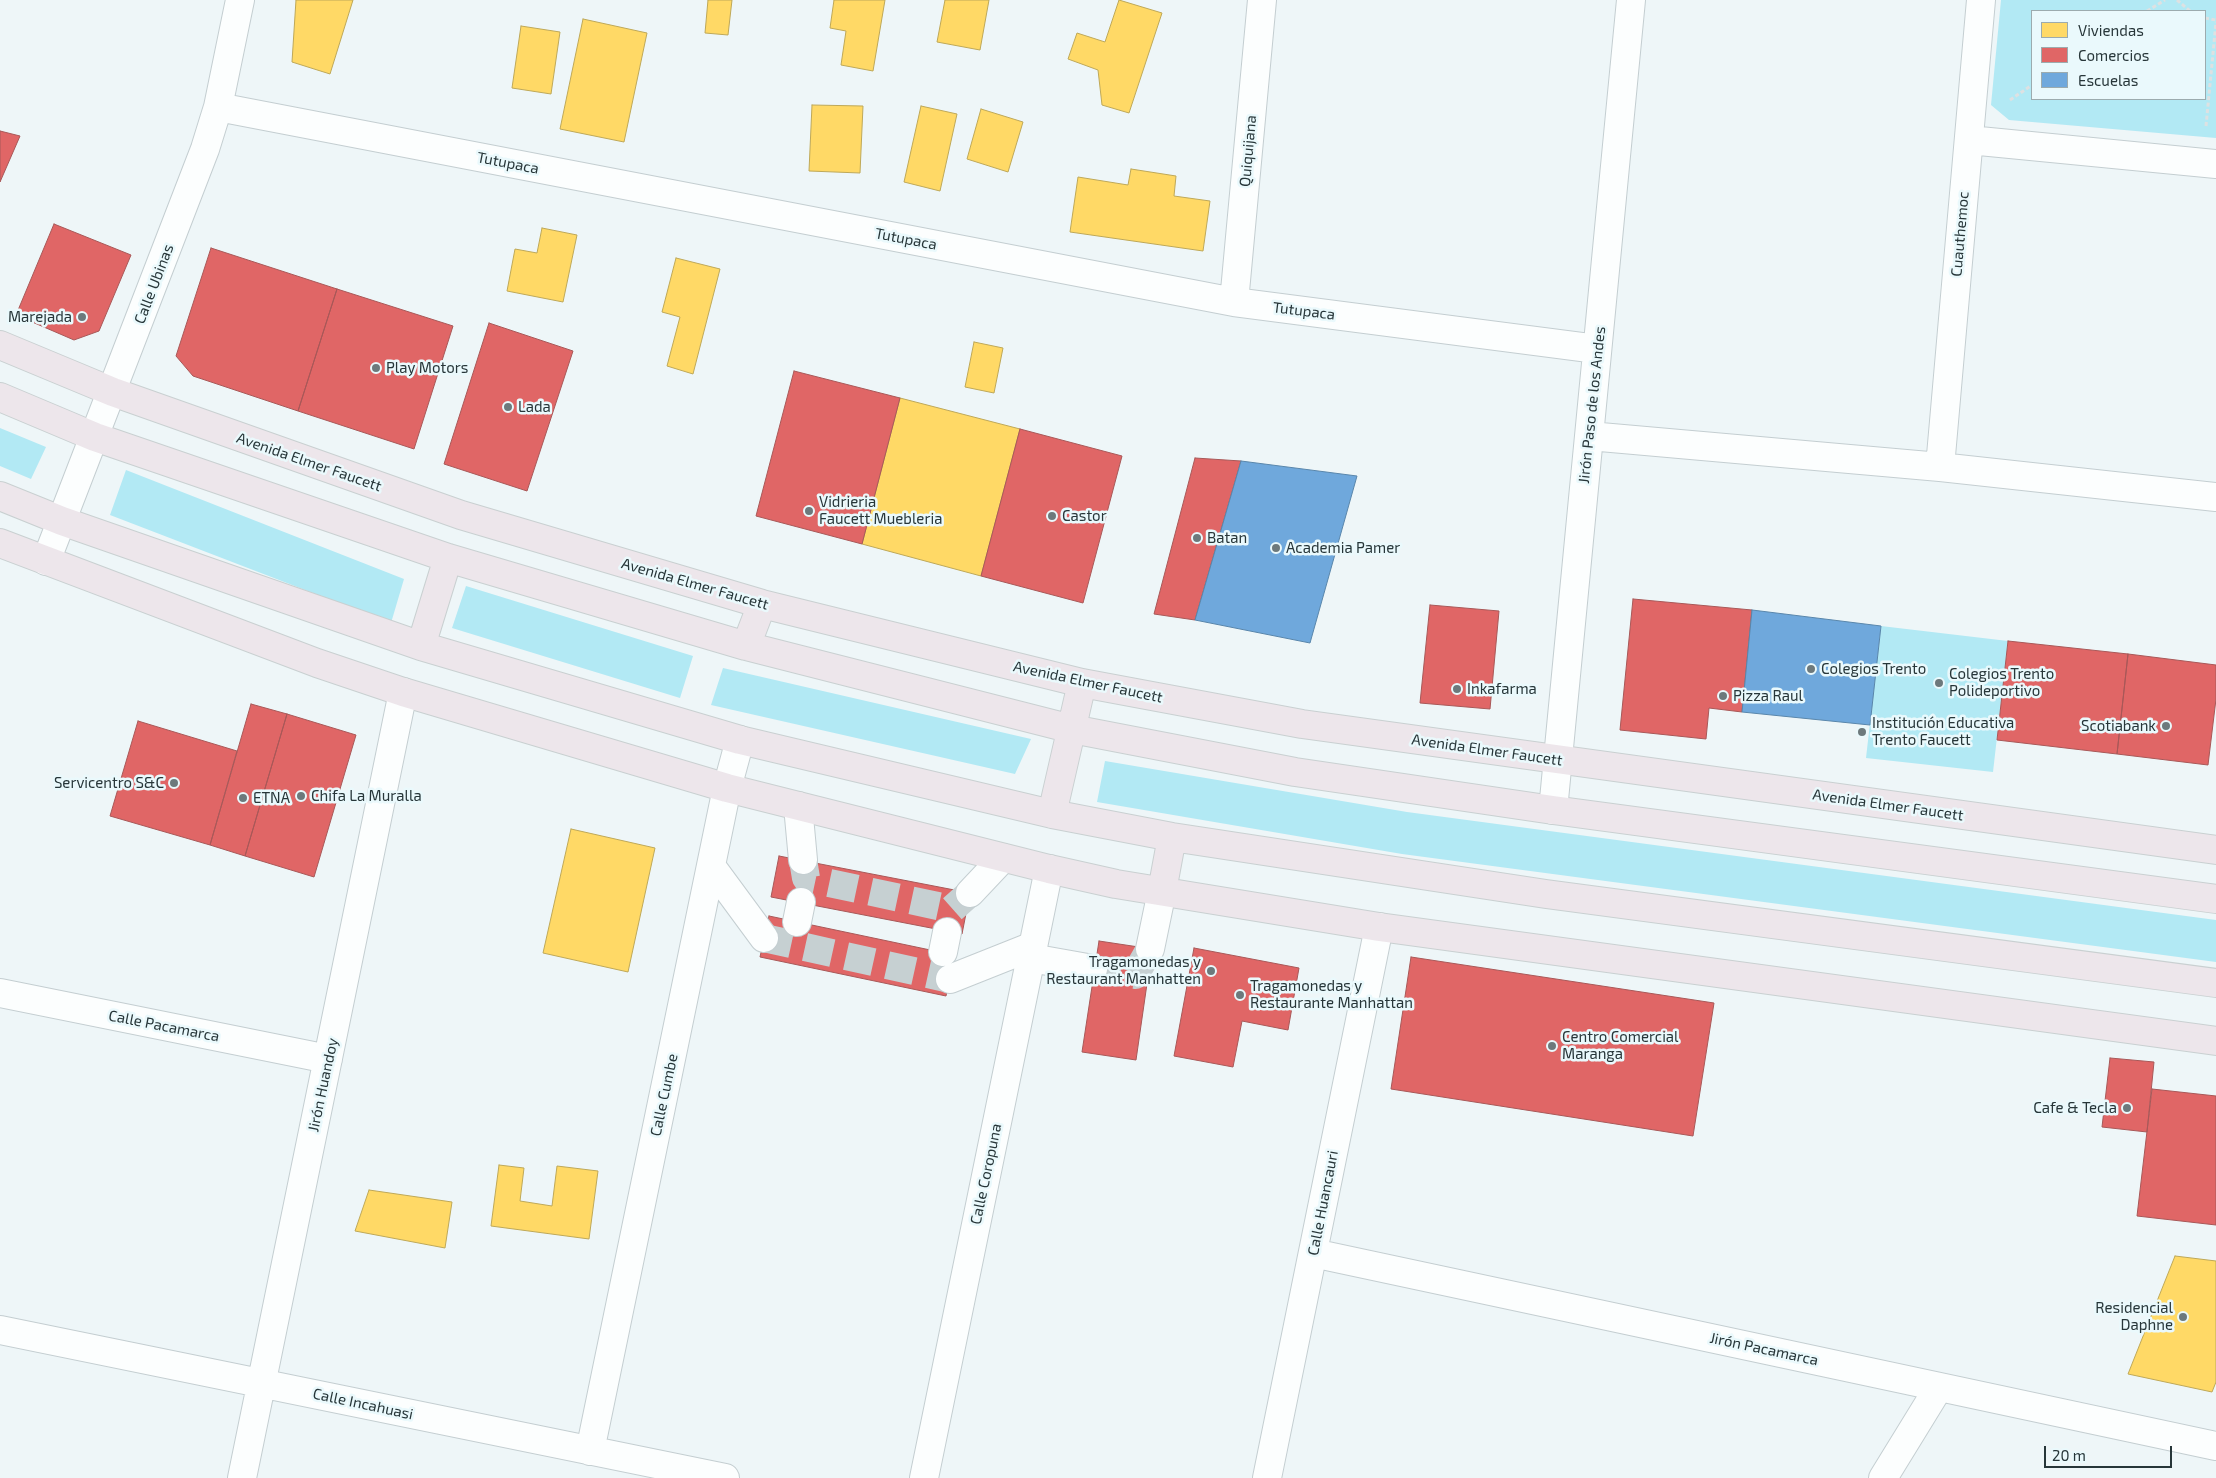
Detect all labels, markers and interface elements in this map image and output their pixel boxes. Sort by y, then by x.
legend [2031,10,2206,100]
text: Viviendas [2078,21,2144,39]
text: Comercios [2078,46,2149,64]
text: Escuelas [2078,71,2138,89]
street label: Quiquijana [1236,114,1260,188]
street label: Tutupaca [476,148,540,178]
street label: Cuauthemoc [1947,191,1973,277]
street label: Tutupaca [874,224,938,254]
street label: Calle Ubinas [131,242,177,326]
street label: Tutupaca [1272,298,1336,324]
place label: Marejada [8,308,72,326]
marker: Marejada [76,311,88,323]
street label: Jirón Paso de los Andes [1575,326,1609,484]
place label: Play Motors [386,359,468,377]
marker: Play Motors [370,362,382,374]
place label: Lada [518,398,551,416]
marker: Lada [502,401,514,413]
street label: Avenida Elmer Faucett [234,429,384,495]
place label: Vidrieria Faucett Muebleria [819,493,942,528]
marker: Vidrieria Faucett Muebleria [803,505,815,517]
place label: Castor [1062,507,1107,525]
marker: Castor [1046,510,1058,522]
place label: Batan [1207,529,1247,547]
marker: Batan [1191,532,1203,544]
place label: Academia Pamer [1286,539,1400,557]
marker: Academia Pamer [1270,542,1282,554]
street label: Avenida Elmer Faucett [619,554,771,614]
street label: Avenida Elmer Faucett [1012,657,1164,707]
place label: Colegios Trento [1821,660,1926,678]
marker: Colegios Trento [1805,663,1817,675]
place label: Colegios Trento Polideportivo [1949,665,2054,700]
marker: Colegios Trento Polideportivo [1933,677,1945,689]
place label: Inkafarma [1467,680,1537,698]
marker: Inkafarma [1451,683,1463,695]
place label: Pizza Raul [1733,687,1803,705]
marker: Pizza Raul [1717,690,1729,702]
place label: Institución Educativa Trento Faucett [1872,714,2014,749]
place label: Scotiabank [2081,717,2156,735]
marker: Scotiabank [2160,720,2172,732]
marker: Institución Educativa Trento Faucett [1856,726,1868,738]
street label: Avenida Elmer Faucett [1410,730,1564,770]
place label: Servicentro S&C [54,774,164,792]
marker: Servicentro S&C [168,777,180,789]
street label: Avenida Elmer Faucett [1811,785,1965,825]
place label: Chifa La Muralla [311,787,422,805]
place label: ETNA [253,789,290,807]
marker: Chifa La Muralla [295,790,307,802]
marker: ETNA [237,792,249,804]
place label: Tragamonedas y Restaurant Manhatten [1046,953,1201,988]
marker: Tragamonedas y Restaurant Manhatten [1205,965,1217,977]
place label: Tragamonedas y Restaurante Manhattan [1250,977,1413,1012]
marker: Tragamonedas y Restaurante Manhattan [1234,989,1246,1001]
street label: Calle Pacamarca [107,1006,221,1046]
place label: Centro Comercial Maranga [1562,1028,1679,1063]
street label: Jirón Huandoy [304,1036,342,1134]
marker: Centro Comercial Maranga [1546,1040,1558,1052]
street label: Calle Cumbe [646,1052,682,1138]
place label: Cafe & Tecla [2033,1099,2117,1117]
marker: Cafe & Tecla [2121,1102,2133,1114]
street label: Calle Coropuna [967,1122,1005,1226]
street label: Calle Huancauri [1304,1149,1342,1257]
place label: Residencial Daphne [2095,1299,2173,1334]
marker: Residencial Daphne [2177,1311,2189,1323]
street label: Jirón Pacamarca [1708,1329,1820,1369]
street label: Calle Incahuasi [311,1385,415,1423]
scale bar [2046,1436,2174,1468]
text: 20 m [2052,1446,2086,1464]

